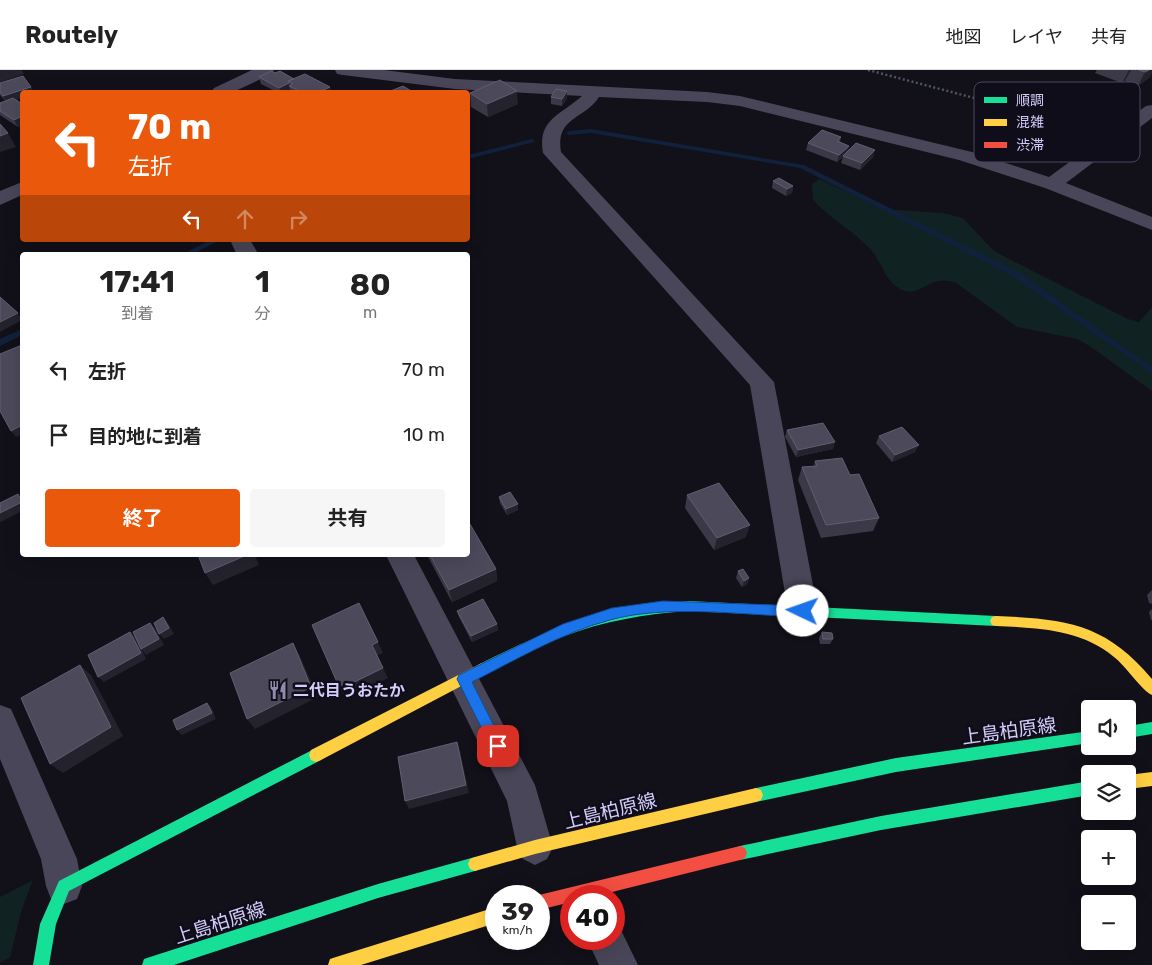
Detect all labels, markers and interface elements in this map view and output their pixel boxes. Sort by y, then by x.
text: Routely [25,21,118,49]
text: 地図 [946,26,982,48]
text: レイヤ [1010,26,1063,48]
text: 共有 [1091,26,1127,48]
legend [974,82,1140,162]
text: 順調 [1016,92,1044,109]
text: 70 m [128,106,211,148]
icon: left [45,110,110,175]
text: 混雑 [1016,114,1044,131]
text: 渋滞 [1016,137,1044,154]
text: 左折 [128,153,172,180]
icon: left [178,205,206,233]
icon: ahead [231,205,259,233]
icon: right [284,205,312,233]
text: 17:41 [99,264,175,300]
text: 1 [255,264,270,300]
text: 80 [350,267,391,303]
text: m [363,303,377,322]
text: 到着 [121,304,153,323]
text: 分 [254,304,270,323]
icon: left [45,356,73,384]
text: 70 m [402,358,445,381]
text: 左折 [88,360,126,383]
icon: arrive [45,421,73,449]
text: 10 m [403,423,445,446]
text: 目的地に到着 [88,425,202,448]
button: 終了 [45,489,240,547]
button: 共有 [250,489,445,547]
position arrow [776,584,828,636]
restaurant icon: 二代目うおたか [267,679,289,701]
place label: 二代目うおたか [293,681,405,700]
map controls [1081,700,1136,950]
button: sound [1081,700,1136,755]
street label: 上島柏原線 [960,713,1058,749]
pin [477,725,519,767]
icon: arrive [484,732,512,760]
button: layers [1081,765,1136,820]
street label: 上島柏原線 [561,788,659,834]
button: + [1081,830,1136,885]
speed limit sign: 40 [560,885,625,950]
button: − [1081,895,1136,950]
street label: 上島柏原線 [171,897,269,949]
text: 39 [501,897,534,926]
text: km/h [503,923,532,937]

